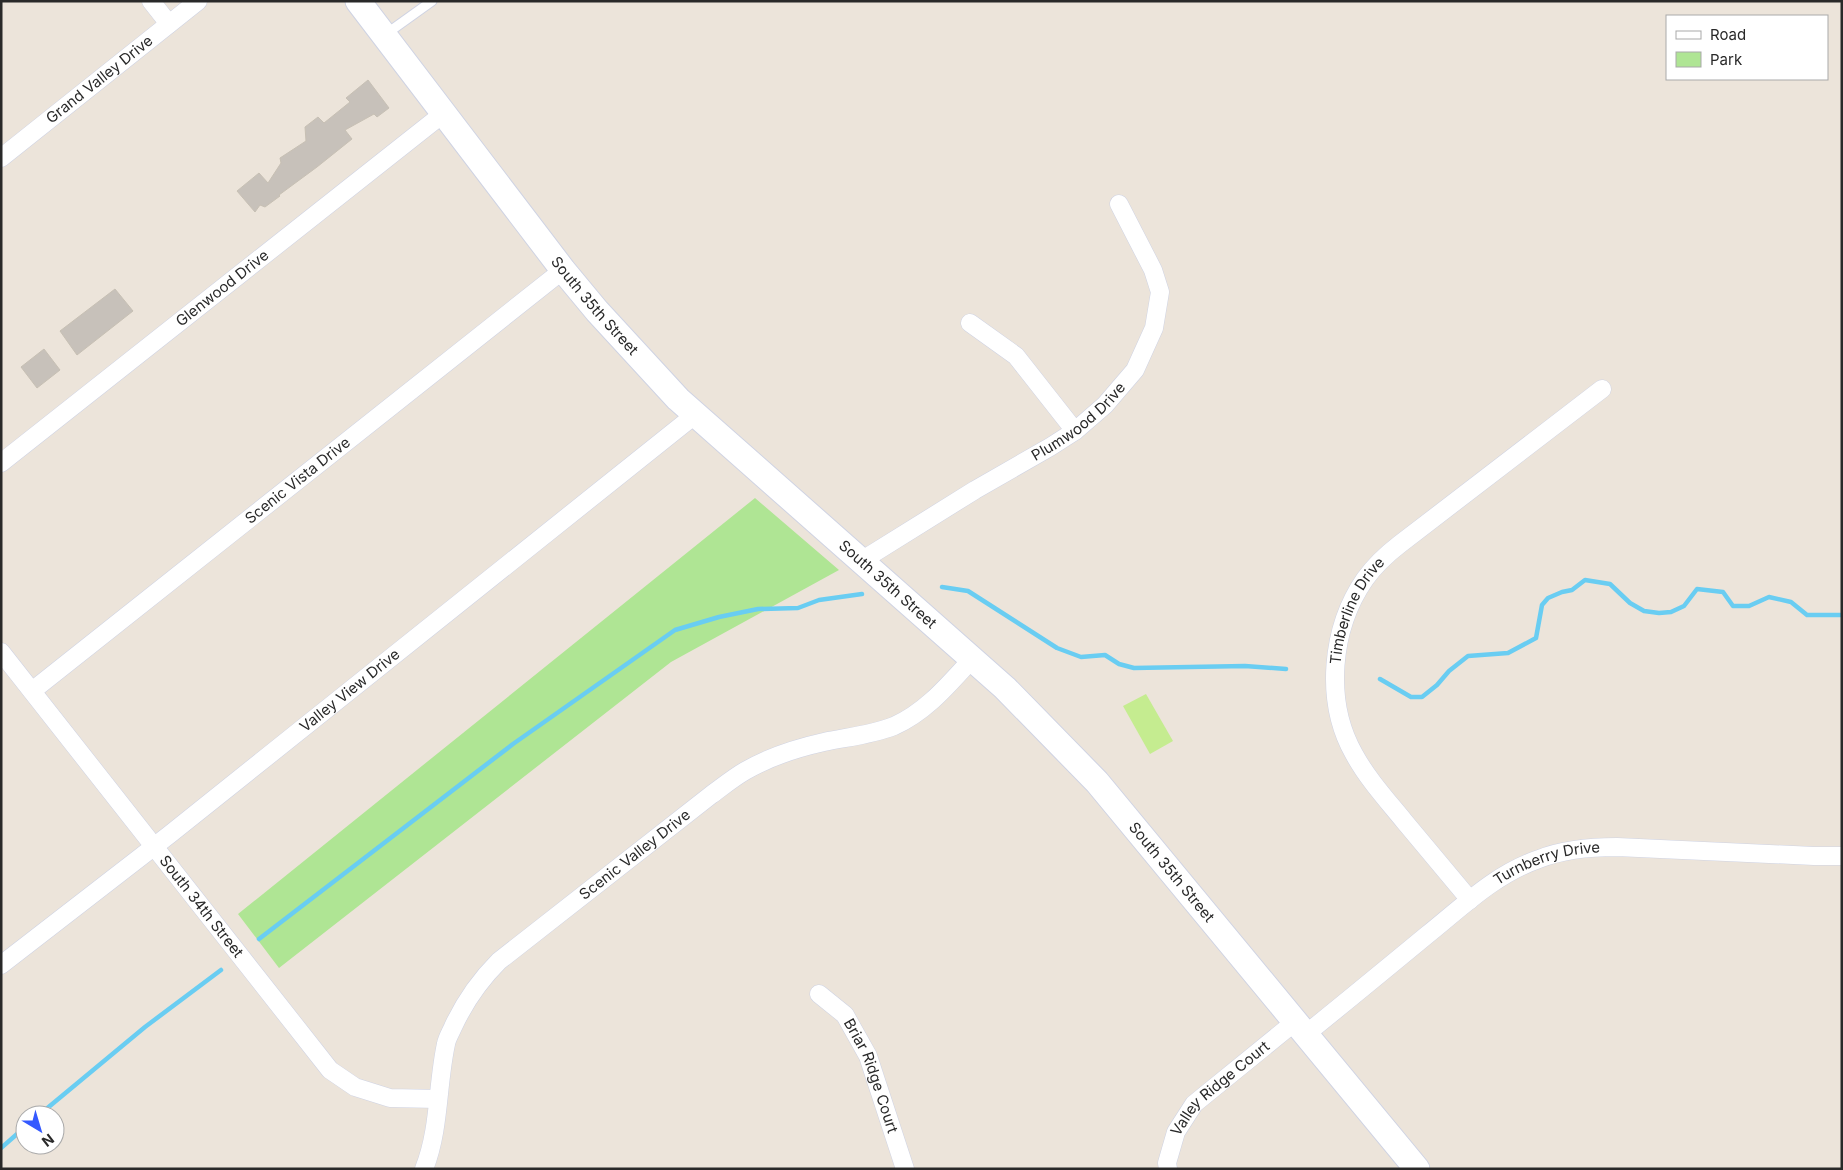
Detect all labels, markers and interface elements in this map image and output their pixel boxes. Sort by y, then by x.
legend [1666,15,1828,80]
text: Road [1710,25,1746,44]
street label: Grand Valley Drive [42,31,156,127]
text: Park [1710,50,1743,69]
street label: Glenwood Drive [172,245,272,330]
street label: South 35th Street [547,253,643,359]
street label: Plumwood Drive [1028,378,1129,465]
street label: Scenic Vista Drive [241,432,354,528]
street label: South 35th Street [835,536,941,632]
street label: Timberline Drive [1326,553,1388,665]
street label: Valley View Drive [296,644,403,736]
street label: Scenic Valley Drive [575,805,694,904]
street label: South 35th Street [1125,818,1219,926]
street label: Turnberry Drive [1490,837,1601,889]
street label: South 34th Street [156,851,248,961]
street label: Briar Ridge Court [840,1015,903,1135]
street label: Valley Ridge Court [1166,1036,1273,1139]
north arrow [15,1105,65,1155]
text: N [39,1131,58,1151]

